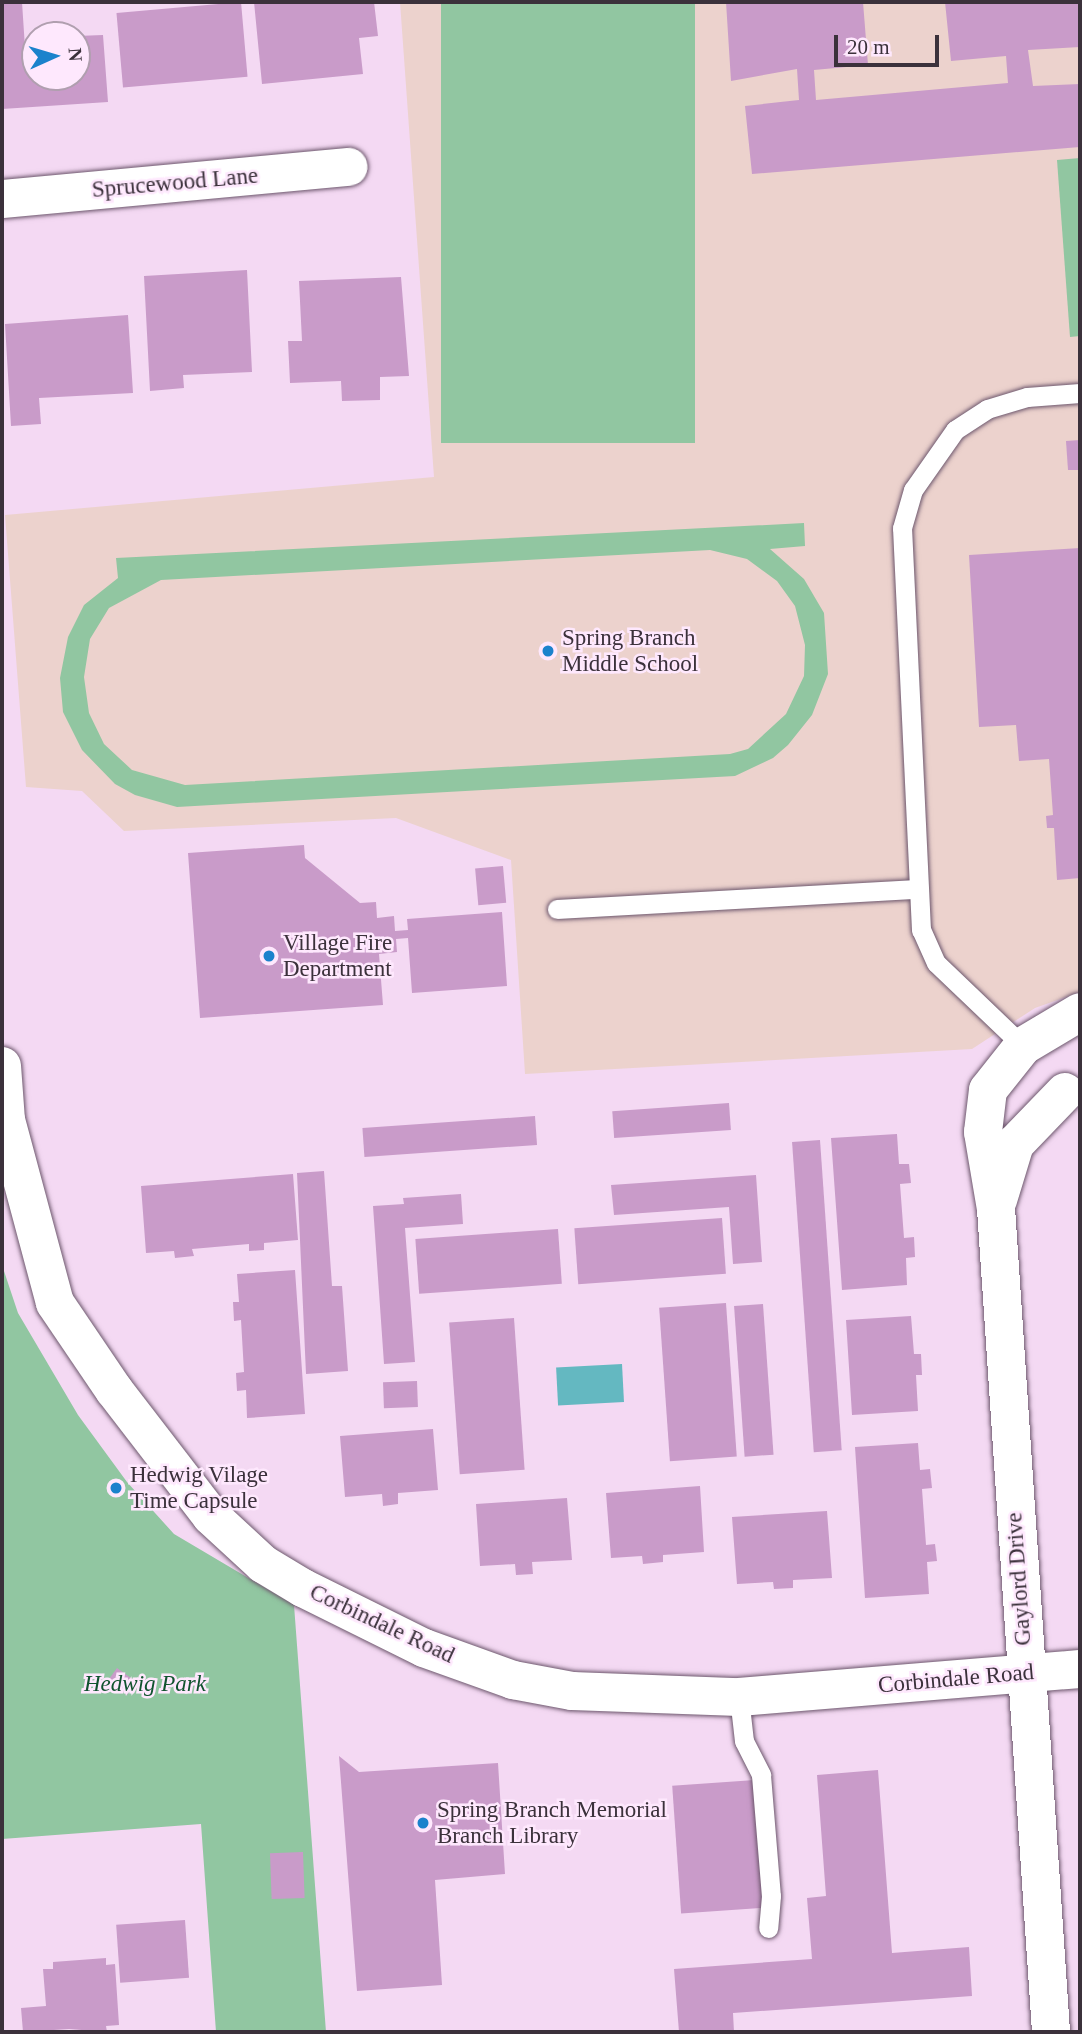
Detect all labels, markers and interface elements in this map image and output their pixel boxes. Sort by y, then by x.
north arrow [21,21,91,91]
scale bar [837,21,942,65]
text: 20 m [847,35,890,59]
text: N [64,47,86,62]
street label: Sprucewood Lane [91,162,259,204]
place label: Spring Branch Middle School [562,624,698,678]
marker: Spring Branch Middle School [540,643,556,659]
place label: Village Fire Department [283,929,392,983]
marker: Village Fire Department [261,948,277,964]
place label: Hedwig Vilage Time Capsule [130,1461,268,1515]
marker: Hedwig Vilage Time Capsule [108,1480,124,1496]
street label: Gaylord Drive [1001,1511,1037,1647]
street label: Corbindale Road [305,1578,459,1670]
street label: Corbindale Road [877,1658,1035,1700]
park label: Hedwig Park [84,1670,206,1698]
place label: Spring Branch Memorial Branch Library [437,1796,667,1850]
marker: Spring Branch Memorial Branch Library [415,1815,431,1831]

